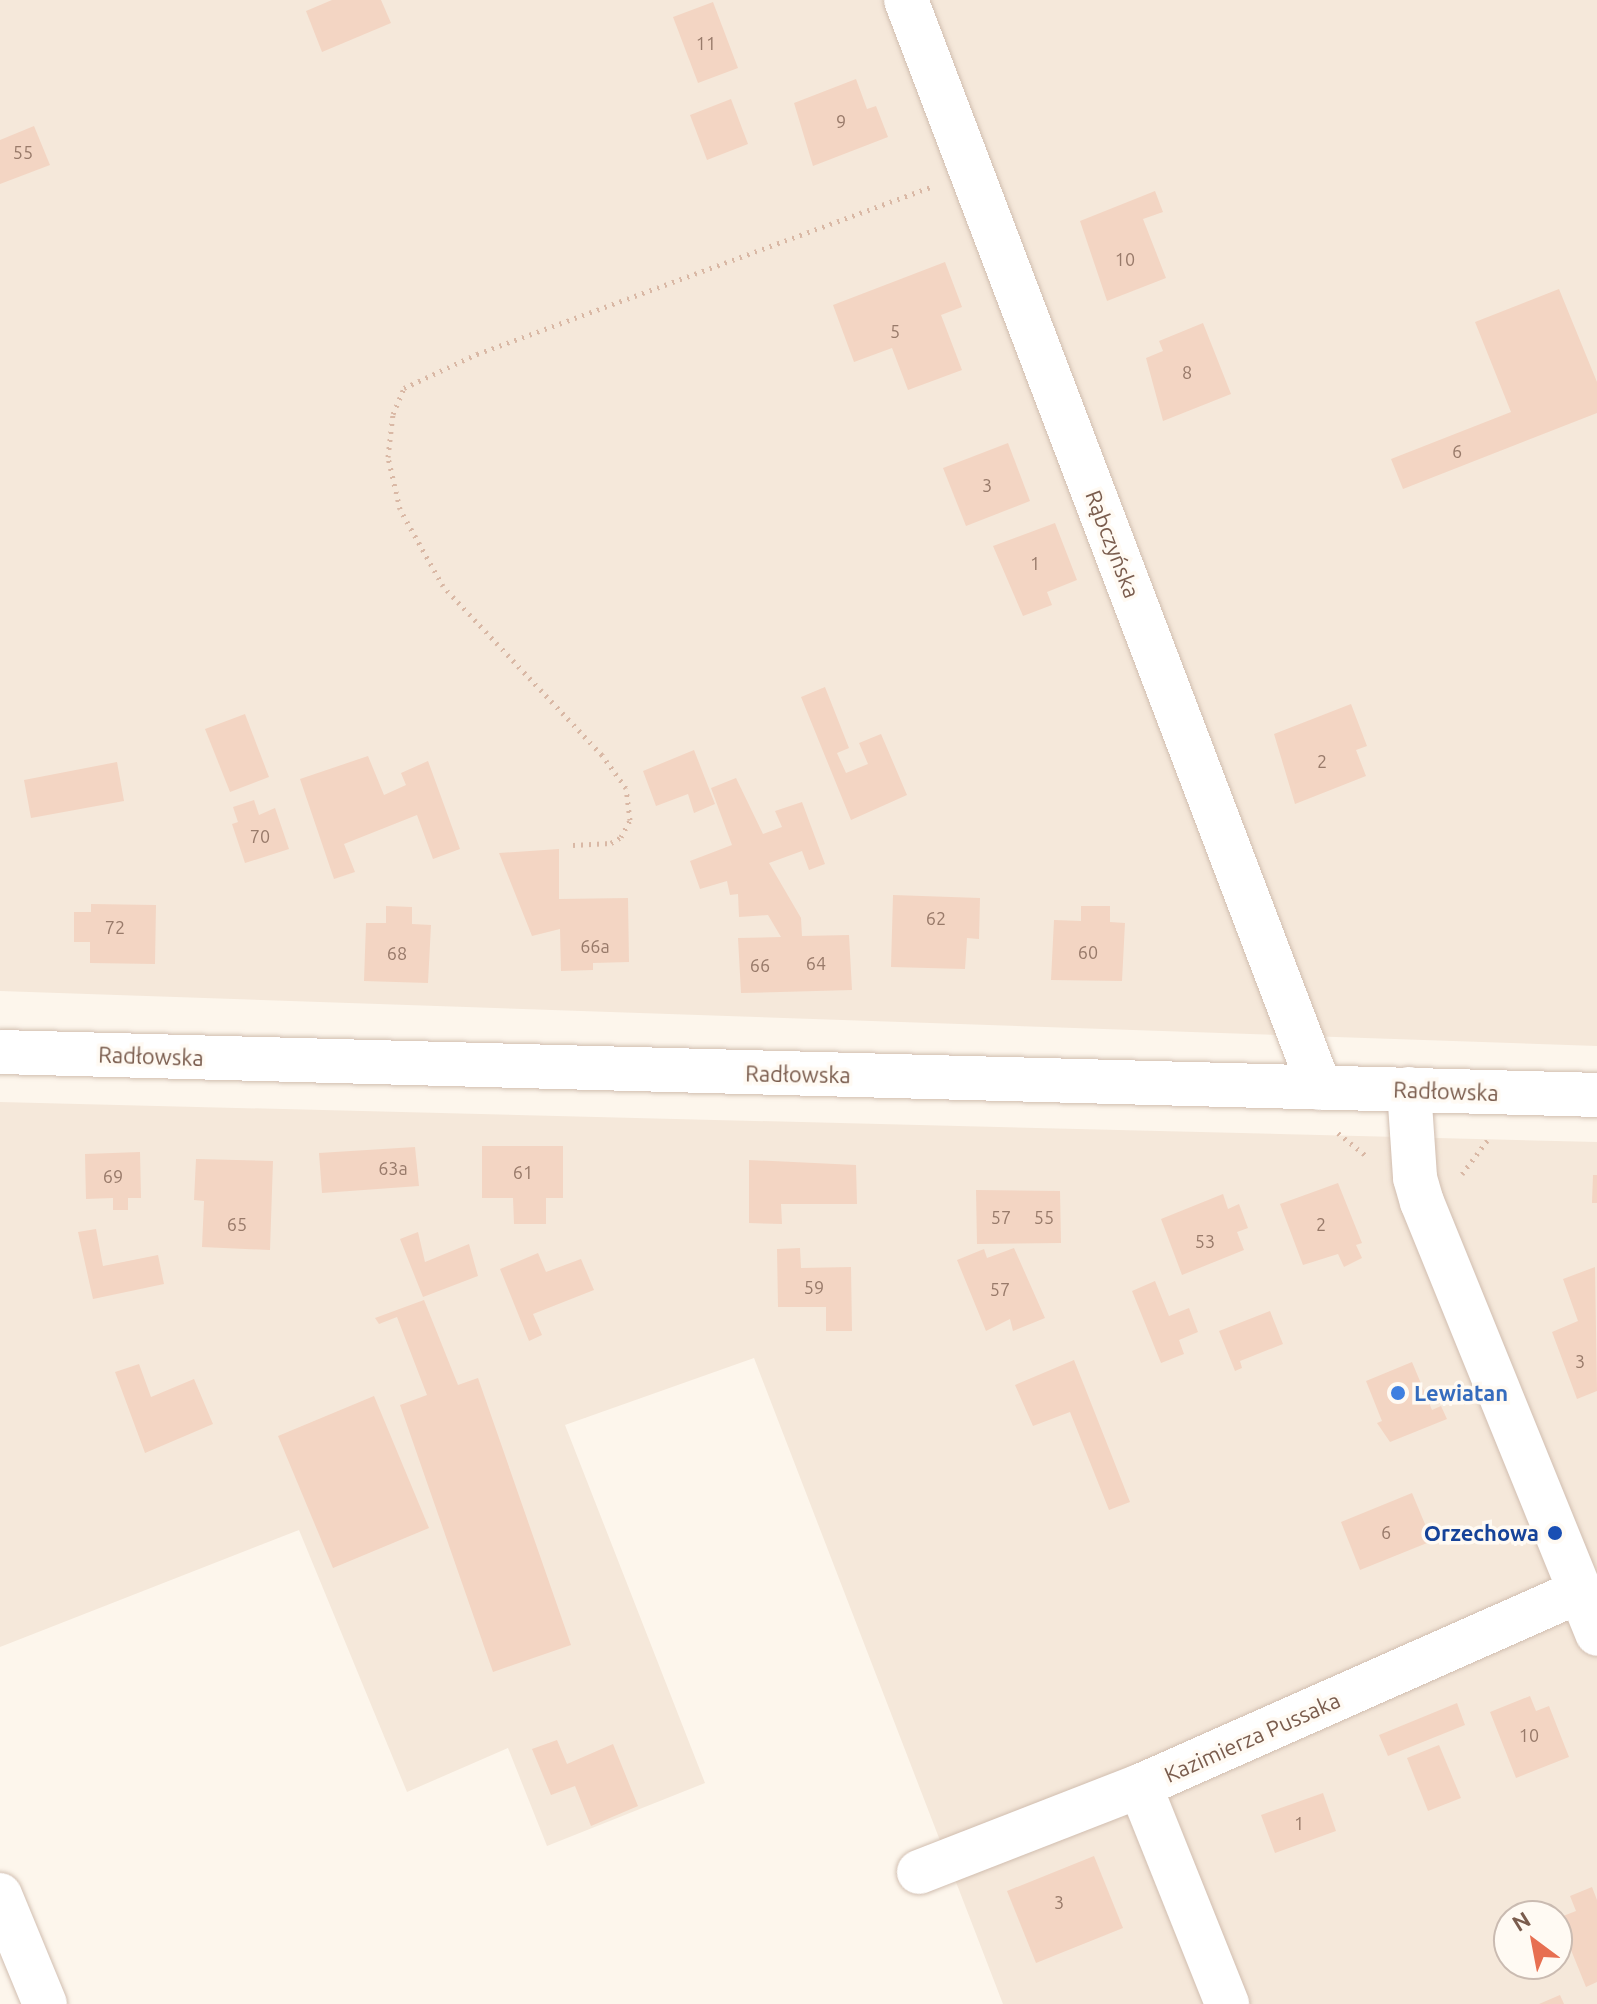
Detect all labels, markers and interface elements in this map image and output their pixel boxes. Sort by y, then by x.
house number: 11 [696,32,716,54]
house number: 9 [836,110,846,132]
house number: 55 [13,141,33,163]
house number: 10 [1115,248,1135,270]
house number: 5 [890,320,900,342]
house number: 8 [1182,361,1192,383]
house number: 6 [1452,440,1462,462]
house number: 3 [982,474,992,496]
street label: Rąbczyńska [1080,486,1146,602]
house number: 1 [1030,552,1040,574]
house number: 2 [1317,750,1327,772]
house number: 70 [250,825,270,847]
house number: 62 [926,907,946,929]
house number: 72 [105,916,125,938]
house number: 66a [580,935,610,957]
house number: 60 [1078,941,1098,963]
house number: 68 [387,942,407,964]
house number: 64 [806,952,826,974]
house number: 66 [750,954,770,976]
street label: Radłowska [98,1041,204,1071]
street label: Radłowska [745,1060,851,1088]
street label: Radłowska [1393,1076,1499,1106]
house number: 63a [378,1157,408,1179]
house number: 61 [513,1161,533,1183]
house number: 69 [103,1165,123,1187]
house number: 57 [991,1206,1011,1228]
house number: 55 [1034,1206,1054,1228]
house number: 65 [227,1213,247,1235]
house number: 2 [1316,1213,1326,1235]
house number: 53 [1195,1230,1215,1252]
house number: 59 [804,1276,824,1298]
house number: 57 [990,1278,1010,1300]
house number: 3 [1575,1350,1585,1372]
place label: Lewiatan [1414,1380,1508,1406]
marker: Lewiatan [1389,1384,1407,1402]
place label: Orzechowa [1424,1520,1539,1546]
house number: 6 [1381,1521,1391,1543]
marker: Orzechowa [1546,1524,1564,1542]
street label: Kazimierza Pussaka [1160,1686,1344,1788]
house number: 10 [1519,1724,1539,1746]
house number: 1 [1294,1812,1304,1834]
house number: 3 [1054,1891,1064,1913]
north arrow [1493,1900,1573,1980]
text: N [1507,1906,1535,1936]

